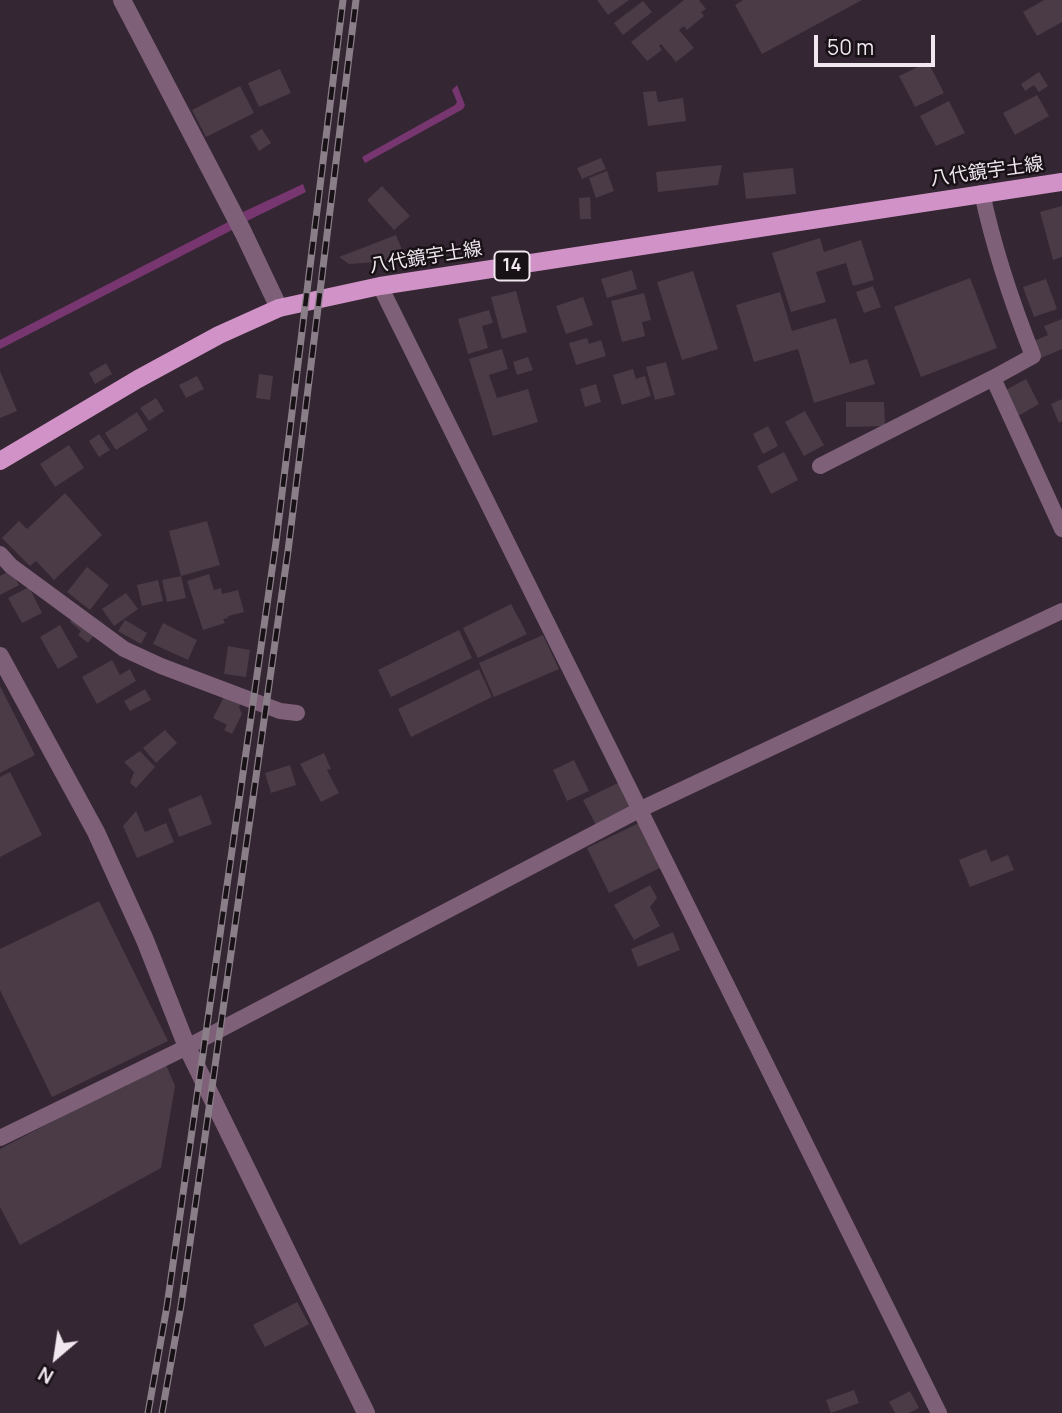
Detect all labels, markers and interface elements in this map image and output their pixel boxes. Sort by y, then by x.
scale bar [817,21,938,65]
text: 50 m [827,33,874,61]
street label: 八代鏡宇土線 [929,153,1045,191]
street label: 八代鏡宇土線 [368,238,484,278]
road number: 14 [494,252,530,280]
north arrow [21,1322,91,1392]
text: N [34,1361,58,1390]

